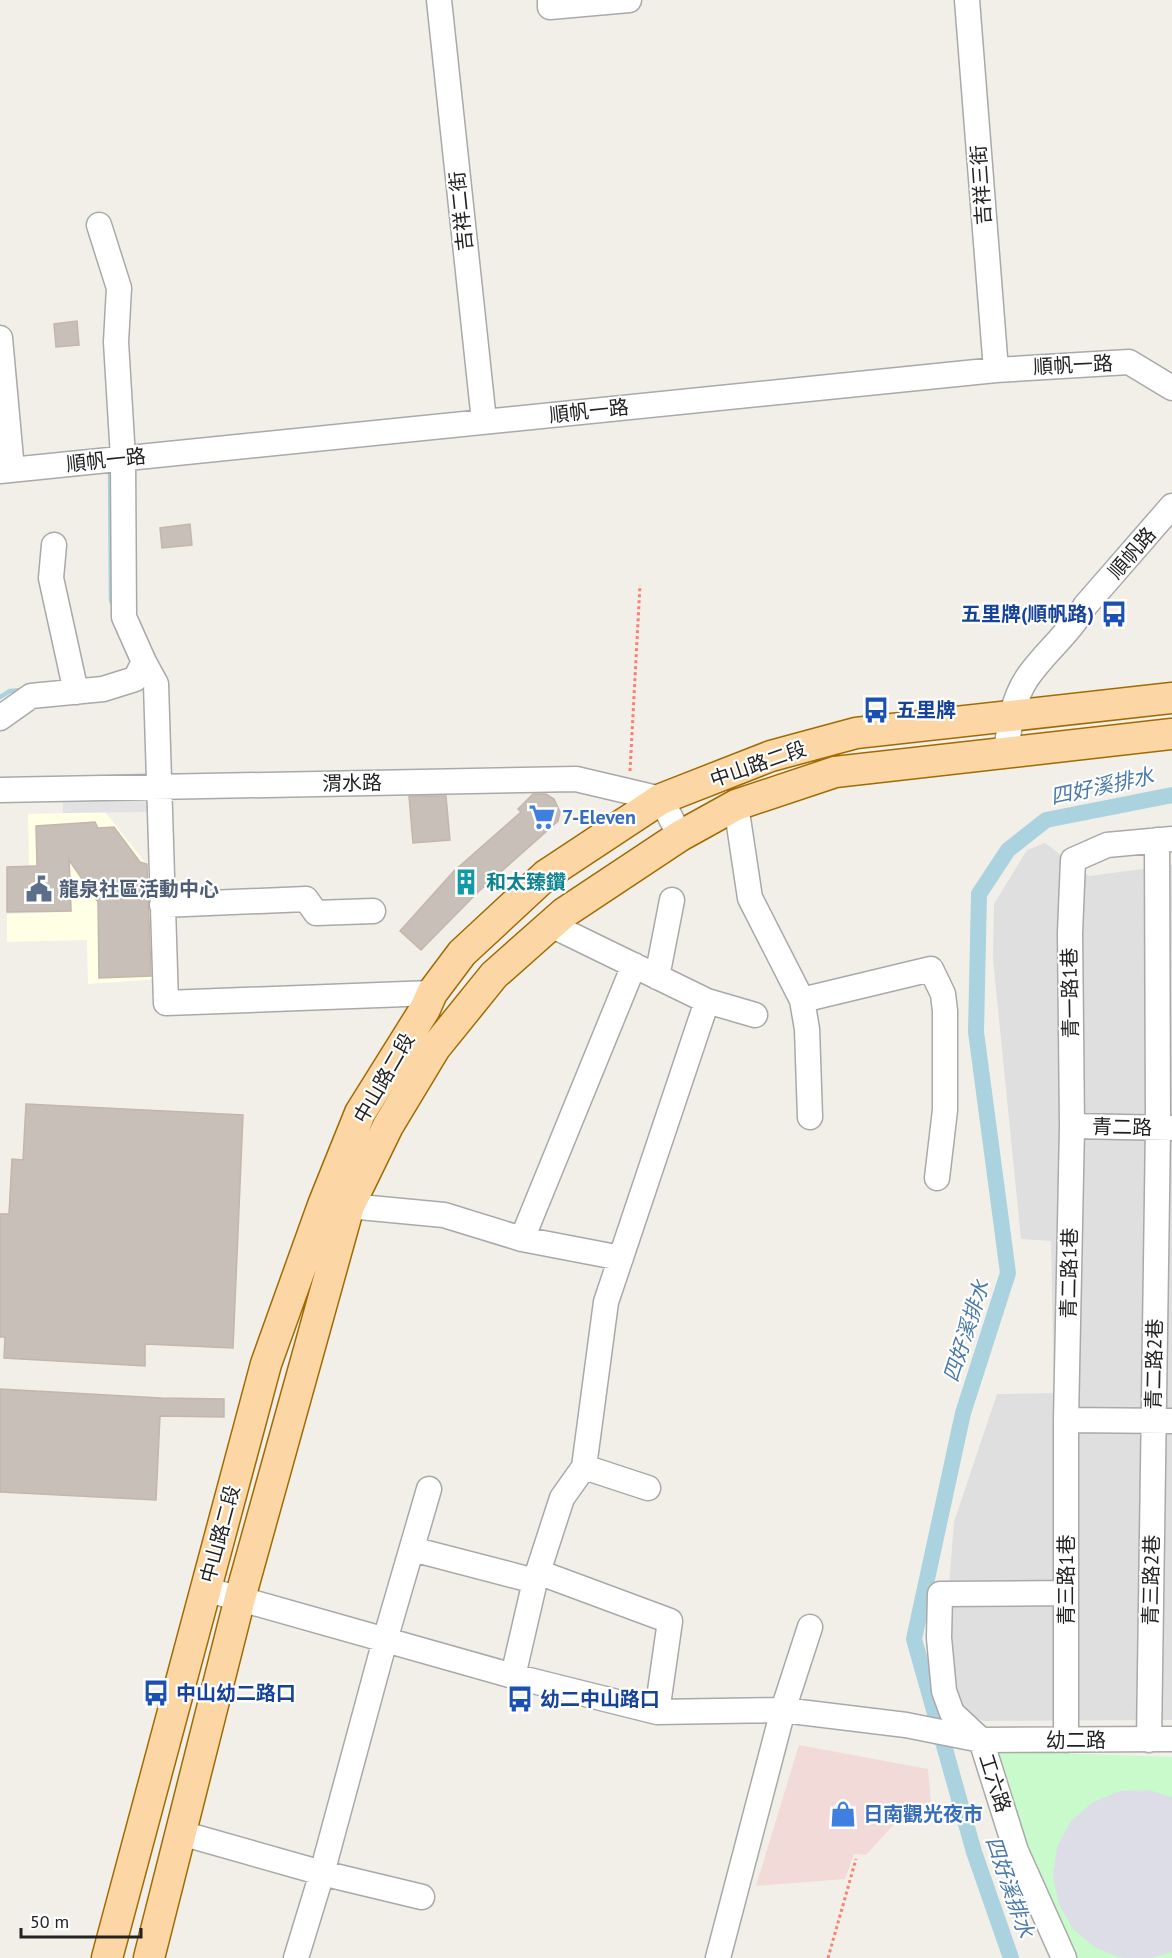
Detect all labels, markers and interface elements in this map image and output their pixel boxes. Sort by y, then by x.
street label: 吉祥三街 [965,144,997,226]
street label: 吉祥二街 [444,170,478,252]
street label: 順帆一路 [1032,350,1114,380]
street label: 順帆一路 [548,394,630,428]
street label: 順帆一路 [65,443,147,477]
street label: 順帆路 [1103,522,1161,584]
bus stop icon: 五里牌(順帆路) [1099,599,1129,629]
place label: 五里牌(順帆路) [961,601,1094,627]
bus stop icon: 五里牌 [861,695,891,725]
place label: 五里牌 [896,697,956,723]
street label: 中山路二段 [706,735,810,793]
water label: 四好溪排水 [1048,762,1157,810]
street label: 渭水路 [322,769,382,797]
supermarket icon: 7-Eleven [527,802,557,832]
place label: 7-Eleven [562,804,636,830]
building icon: 和太臻鑽 [451,867,481,897]
place label: 和太臻鑽 [486,869,566,895]
public building icon: 龍泉社區活動中心 [24,874,54,904]
place label: 龍泉社區活動中心 [59,876,219,902]
street label: 青一路1巷 [1056,947,1084,1039]
street label: 中山路二段 [348,1028,420,1128]
street label: 青二路 [1092,1113,1152,1141]
street label: 青二路1巷 [1055,1227,1083,1319]
water label: 四好溪排水 [937,1276,995,1385]
street label: 青二路2巷 [1140,1318,1168,1410]
street label: 中山路二段 [195,1482,245,1586]
street label: 青三路2巷 [1137,1534,1165,1626]
street label: 青三路1巷 [1053,1535,1079,1625]
bus stop icon: 中山幼二路口 [141,1678,171,1708]
place label: 中山幼二路口 [176,1680,296,1706]
bus stop icon: 幼二中山路口 [505,1684,535,1714]
place label: 幼二中山路口 [540,1686,660,1712]
street label: 幼二路 [1046,1727,1106,1753]
street label: 工六路 [973,1750,1017,1816]
shop icon: 日南觀光夜市 [828,1799,858,1829]
place label: 日南觀光夜市 [863,1801,983,1827]
water label: 四好溪排水 [980,1833,1040,1942]
scale bar [21,1901,141,1939]
text: 50 m [30,1910,69,1933]

